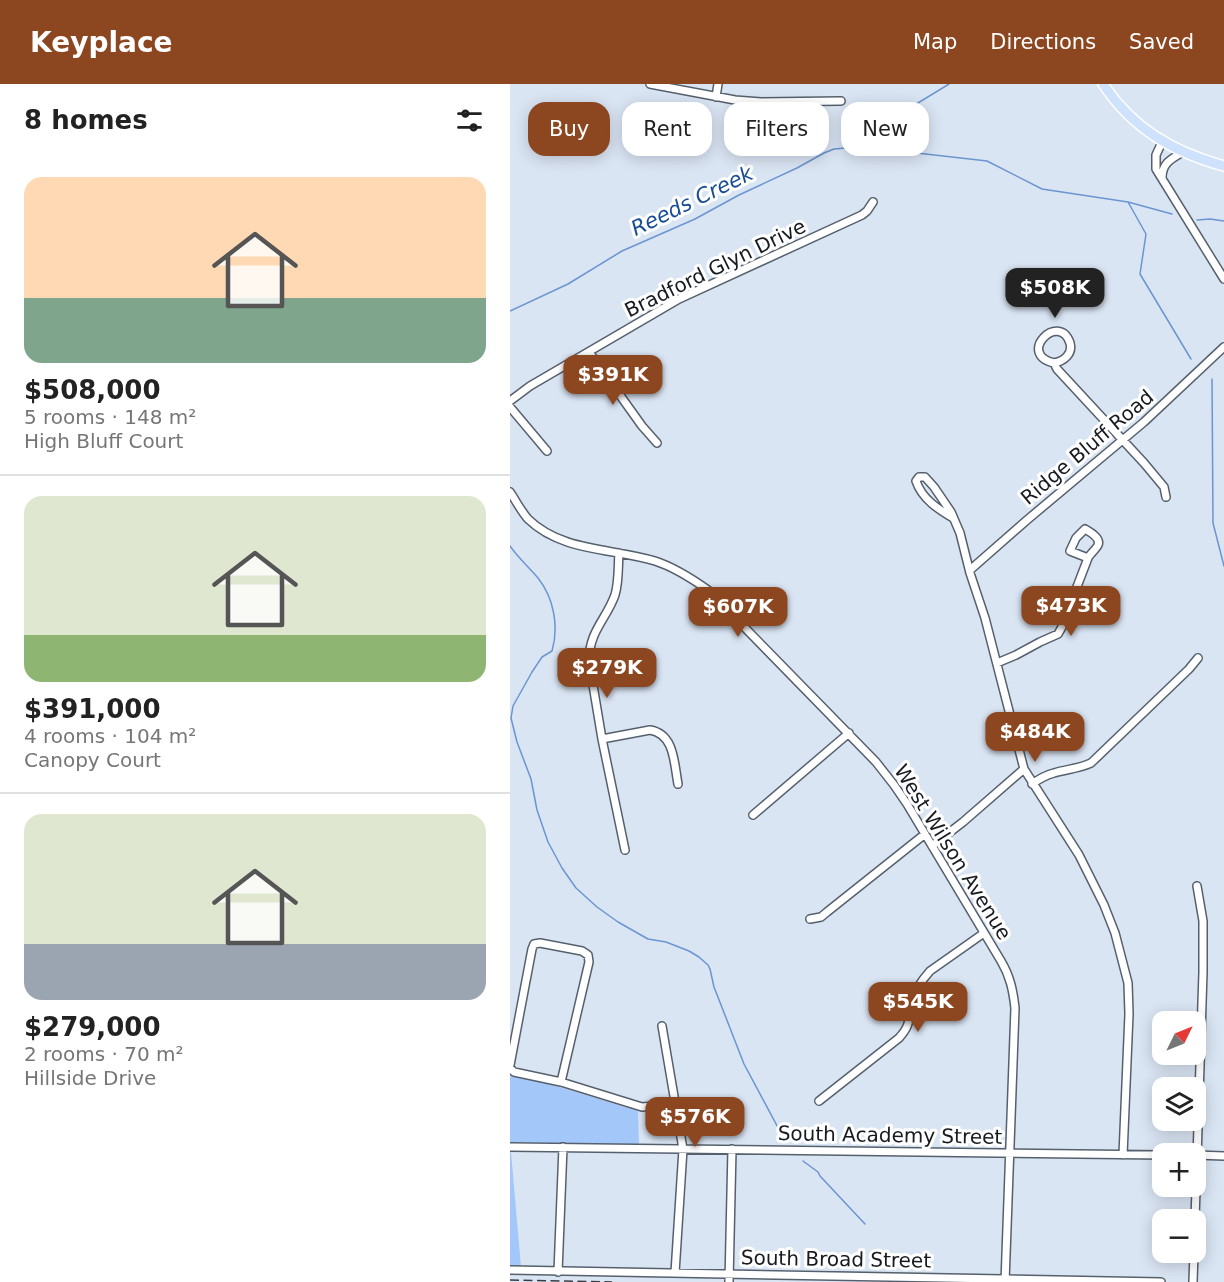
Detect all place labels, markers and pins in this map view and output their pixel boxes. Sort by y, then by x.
pin: $508K [1013,268,1097,319]
pin: $391K [571,355,655,406]
pin: $473K [1029,586,1113,637]
pin: $607K [696,587,780,638]
pin: $279K [565,648,649,699]
pin: $484K [993,712,1077,763]
pin: $545K [876,982,960,1033]
pin: $576K [653,1097,737,1148]

